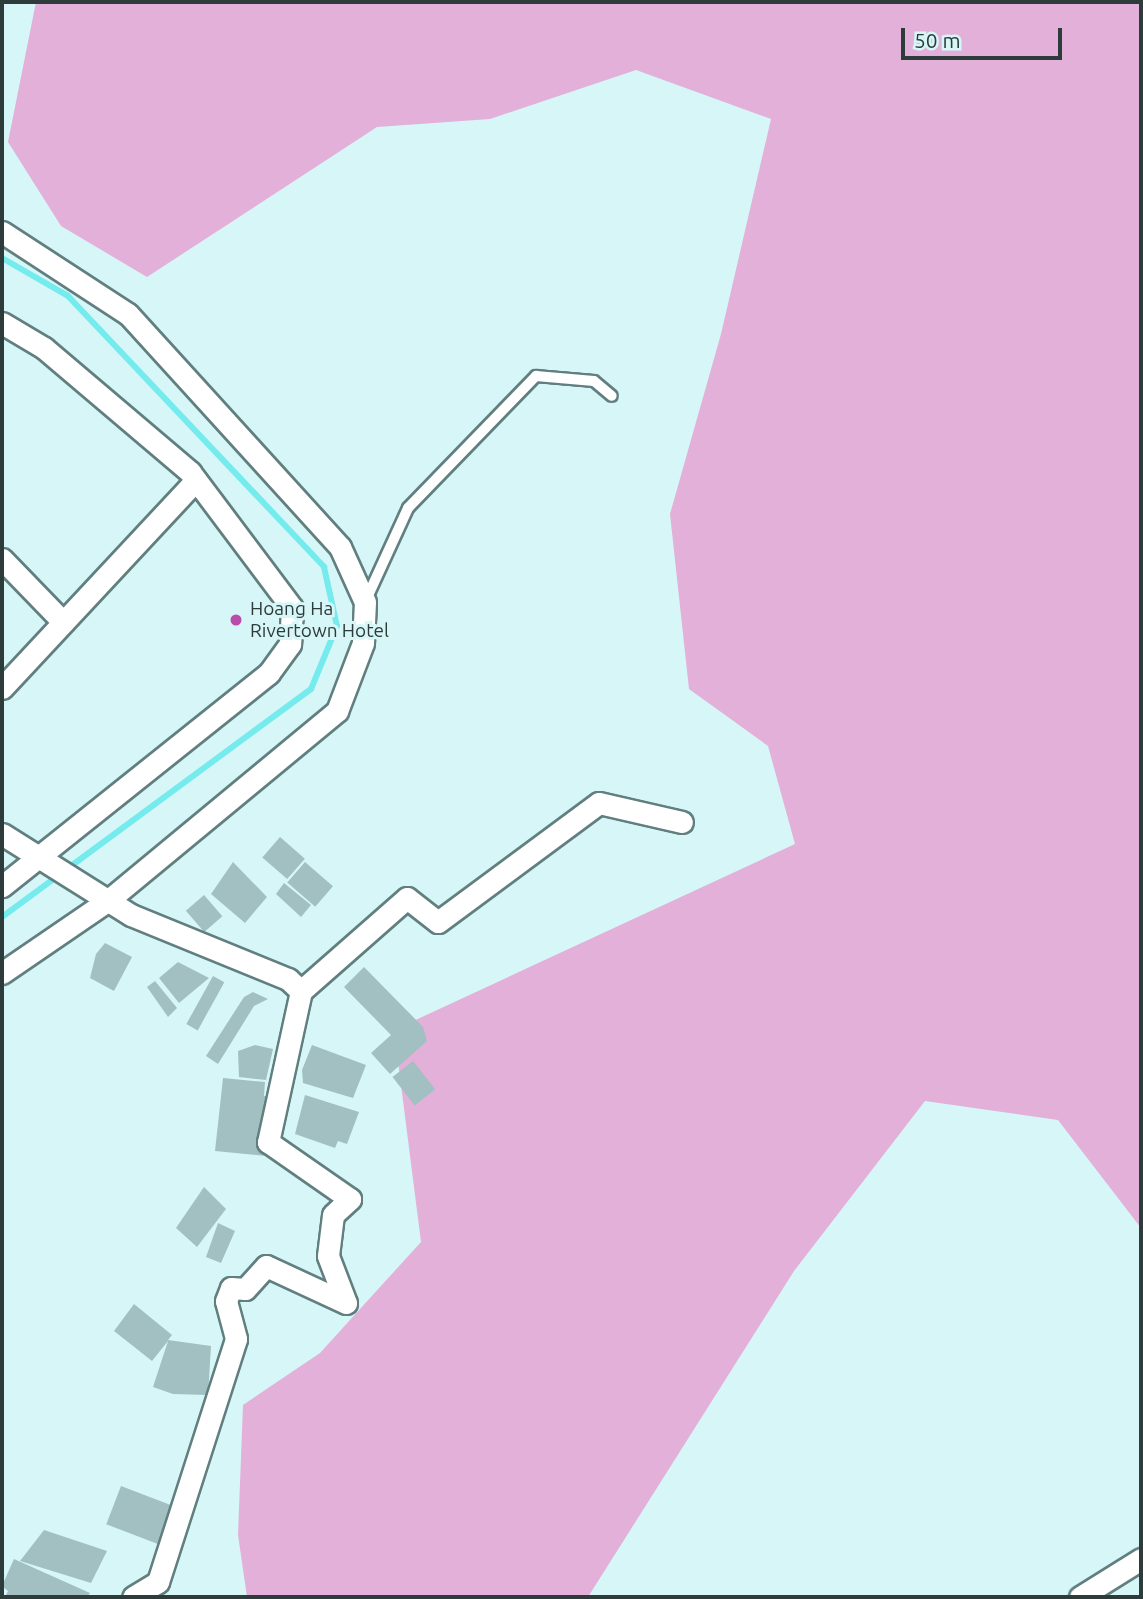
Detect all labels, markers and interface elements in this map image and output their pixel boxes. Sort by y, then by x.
scale bar [905,14,1066,58]
text: 50 m [914,28,961,52]
place label: Hoang Ha Rivertown Hotel [250,598,389,642]
marker: Hoang Ha Rivertown Hotel [228,612,244,628]

